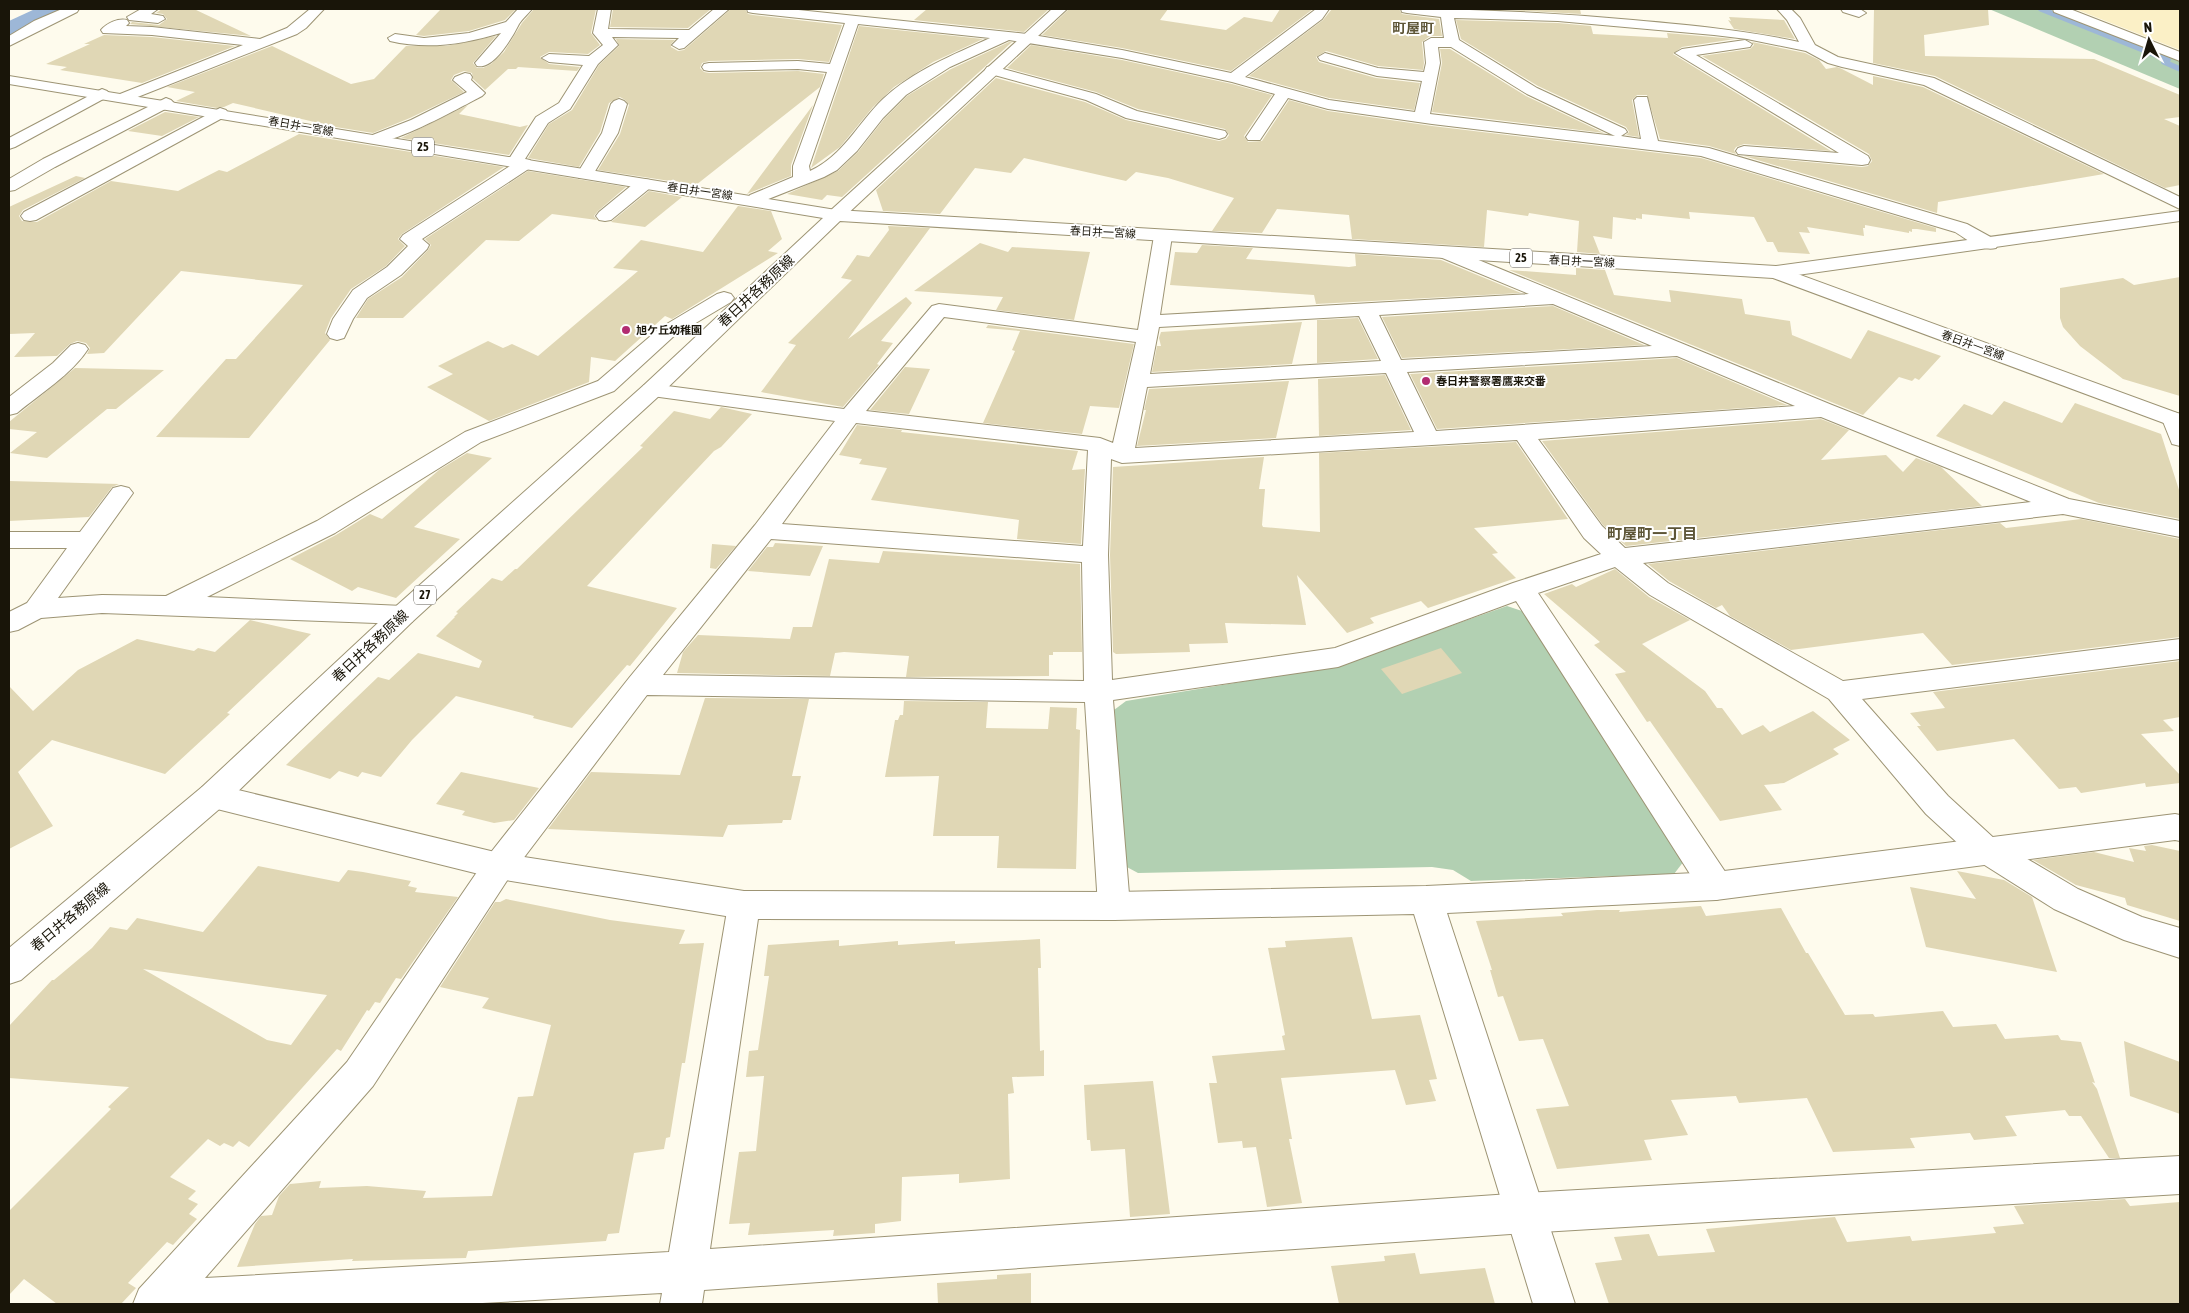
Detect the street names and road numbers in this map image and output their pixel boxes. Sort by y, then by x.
street label: 春日井一宮線 [267,114,335,138]
road number: 25 [412,138,434,156]
street label: 春日井一宮線 [666,180,734,202]
street label: 春日井一宮線 [1070,224,1136,240]
road number: 25 [1510,248,1532,268]
street label: 春日井各務原線 [715,252,797,330]
street label: 春日井一宮線 [1549,253,1615,269]
street label: 春日井一宮線 [1940,328,2006,362]
road number: 27 [414,586,436,604]
street label: 春日井各務原線 [329,607,411,685]
street label: 春日井各務原線 [27,879,113,955]

